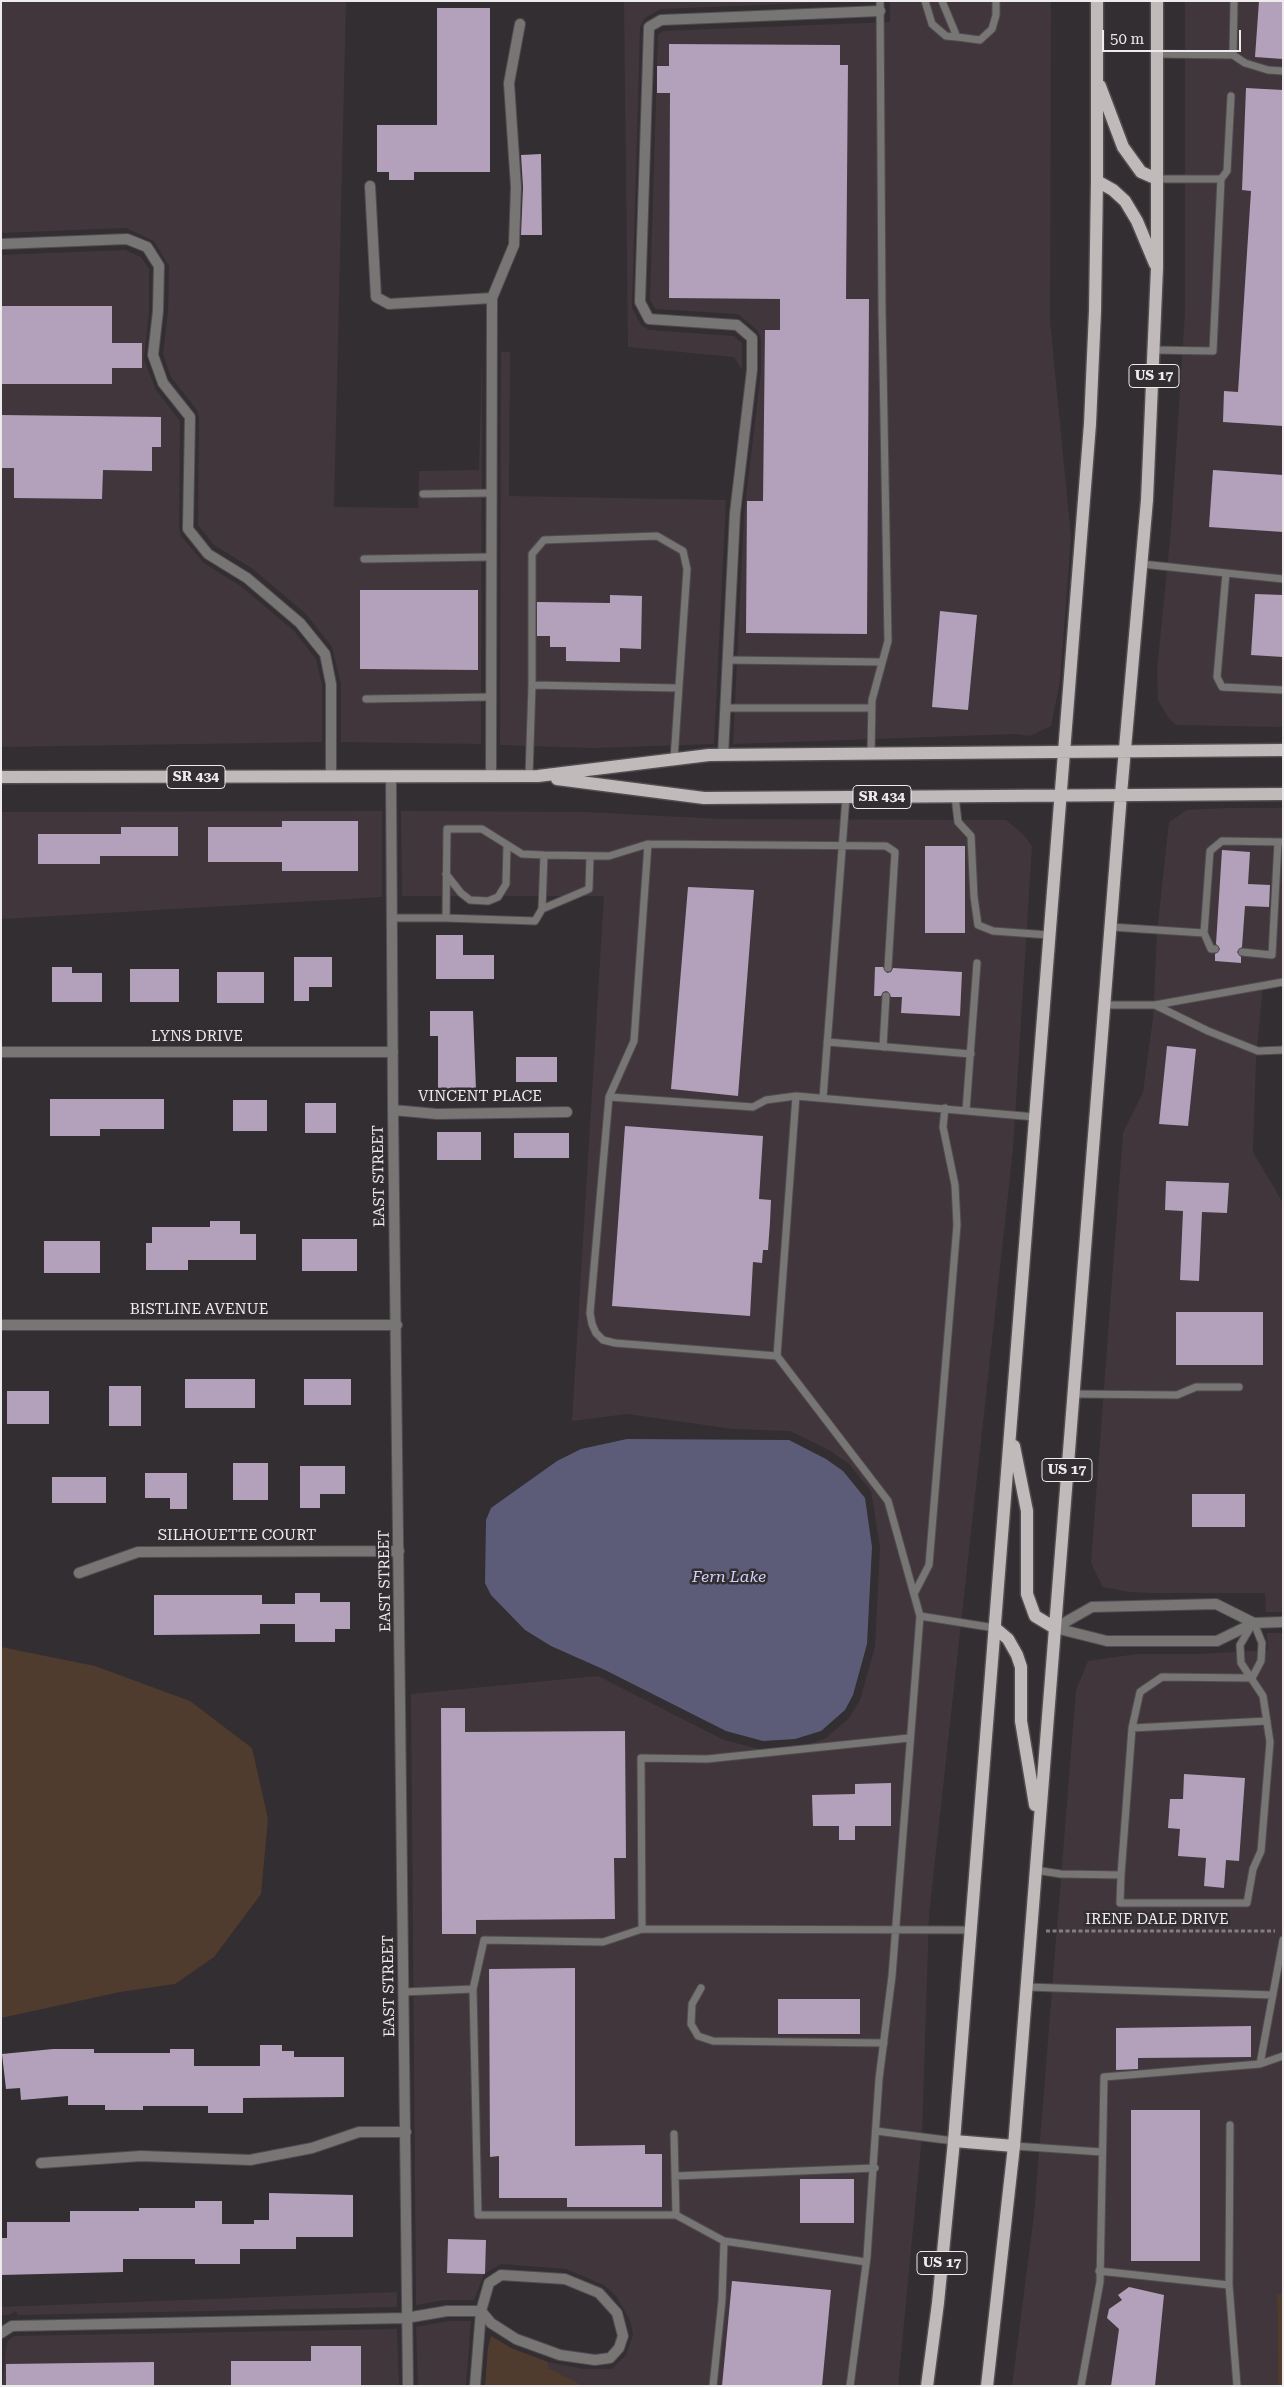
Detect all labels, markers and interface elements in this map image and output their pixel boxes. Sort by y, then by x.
scale bar [1104,20,1243,52]
text: 50 m [1110,30,1144,48]
road number: US 17 [1129,364,1179,388]
road number: SR 434 [167,766,225,789]
road number: SR 434 [853,786,911,809]
street label: LYNS DRIVE [151,1028,243,1046]
street label: VINCENT PLACE [418,1088,542,1106]
street label: EAST STREET [369,1125,389,1227]
street label: BISTLINE AVENUE [130,1301,268,1319]
road number: US 17 [1042,1458,1092,1482]
street label: SILHOUETTE COURT [158,1527,316,1545]
street label: EAST STREET [375,1530,395,1632]
water label: Fern Lake [692,1567,766,1587]
street label: IRENE DALE DRIVE [1085,1911,1229,1929]
street label: EAST STREET [379,1935,399,2037]
road number: US 17 [917,2252,967,2274]

